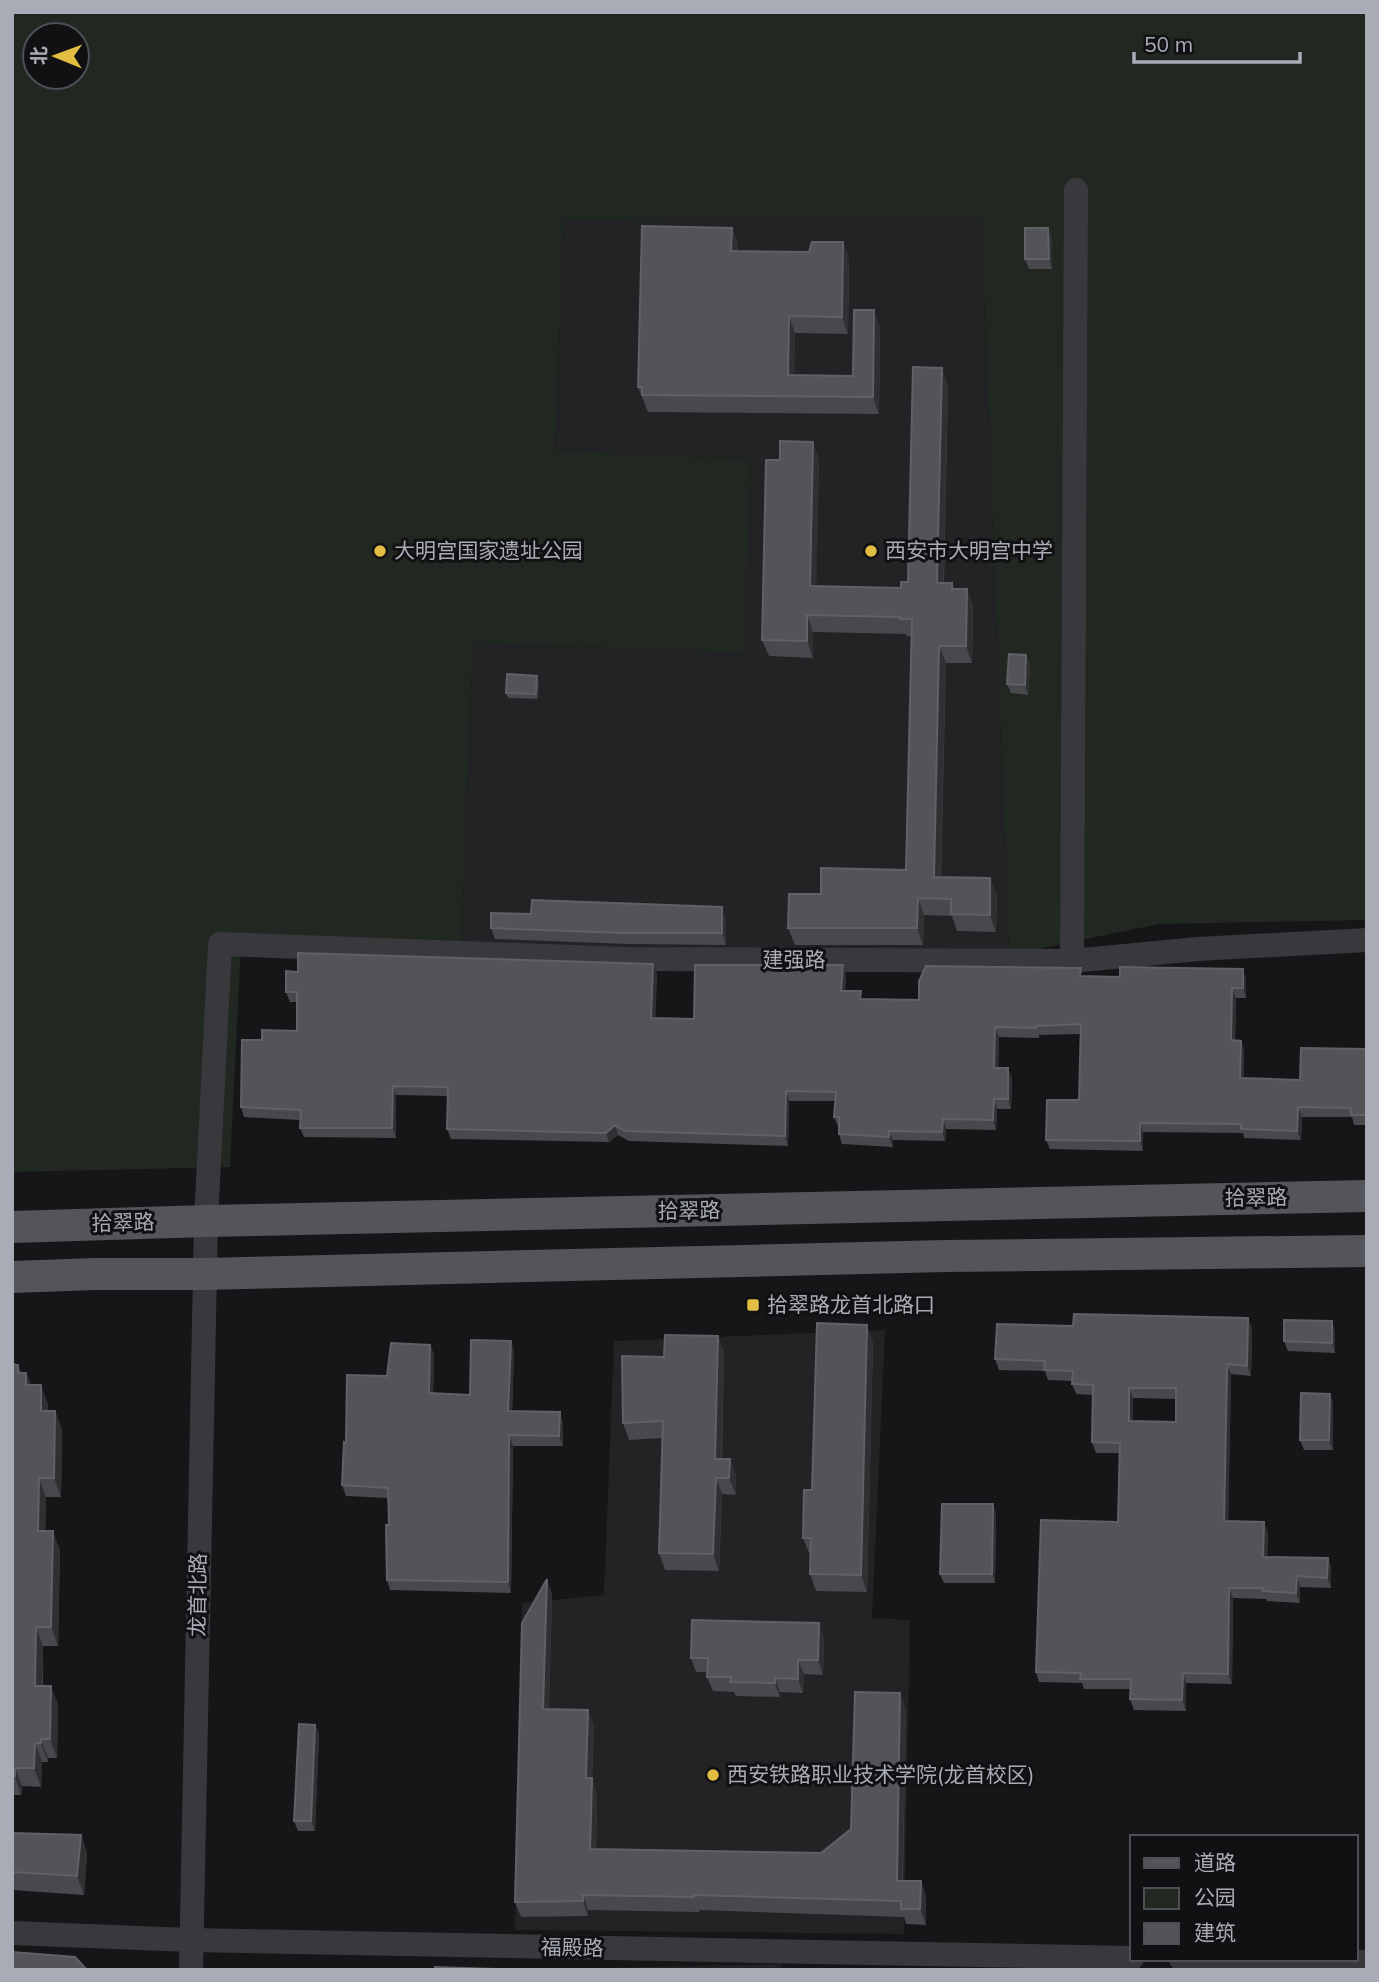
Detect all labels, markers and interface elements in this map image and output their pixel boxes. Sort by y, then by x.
north arrow [21,21,91,91]
scale bar [1134,21,1300,65]
text: 50 m [1144,31,1193,57]
text: 北 [27,46,51,65]
place label: 大明宫国家遗址公园 [394,537,583,563]
place label: 西安市大明宫中学 [885,537,1053,563]
marker: 大明宫国家遗址公园 [372,543,388,559]
marker: 西安市大明宫中学 [863,543,879,559]
street label: 建强路 [763,946,826,972]
street label: 拾翠路 [1224,1183,1288,1211]
street label: 拾翠路 [657,1196,721,1224]
street label: 拾翠路 [91,1208,155,1236]
place label: 拾翠路龙首北路口 [767,1291,935,1317]
marker: 拾翠路龙首北路口 [745,1297,761,1313]
street label: 龙首北路 [183,1553,211,1637]
place label: 西安铁路职业技术学院(龙首校区) [727,1761,1034,1787]
marker: 西安铁路职业技术学院(龙首校区) [705,1767,721,1783]
legend [1130,1835,1358,1961]
text: 道路 [1194,1849,1236,1875]
text: 公园 [1194,1884,1236,1910]
text: 建筑 [1194,1919,1236,1945]
street label: 福殿路 [540,1933,604,1961]

